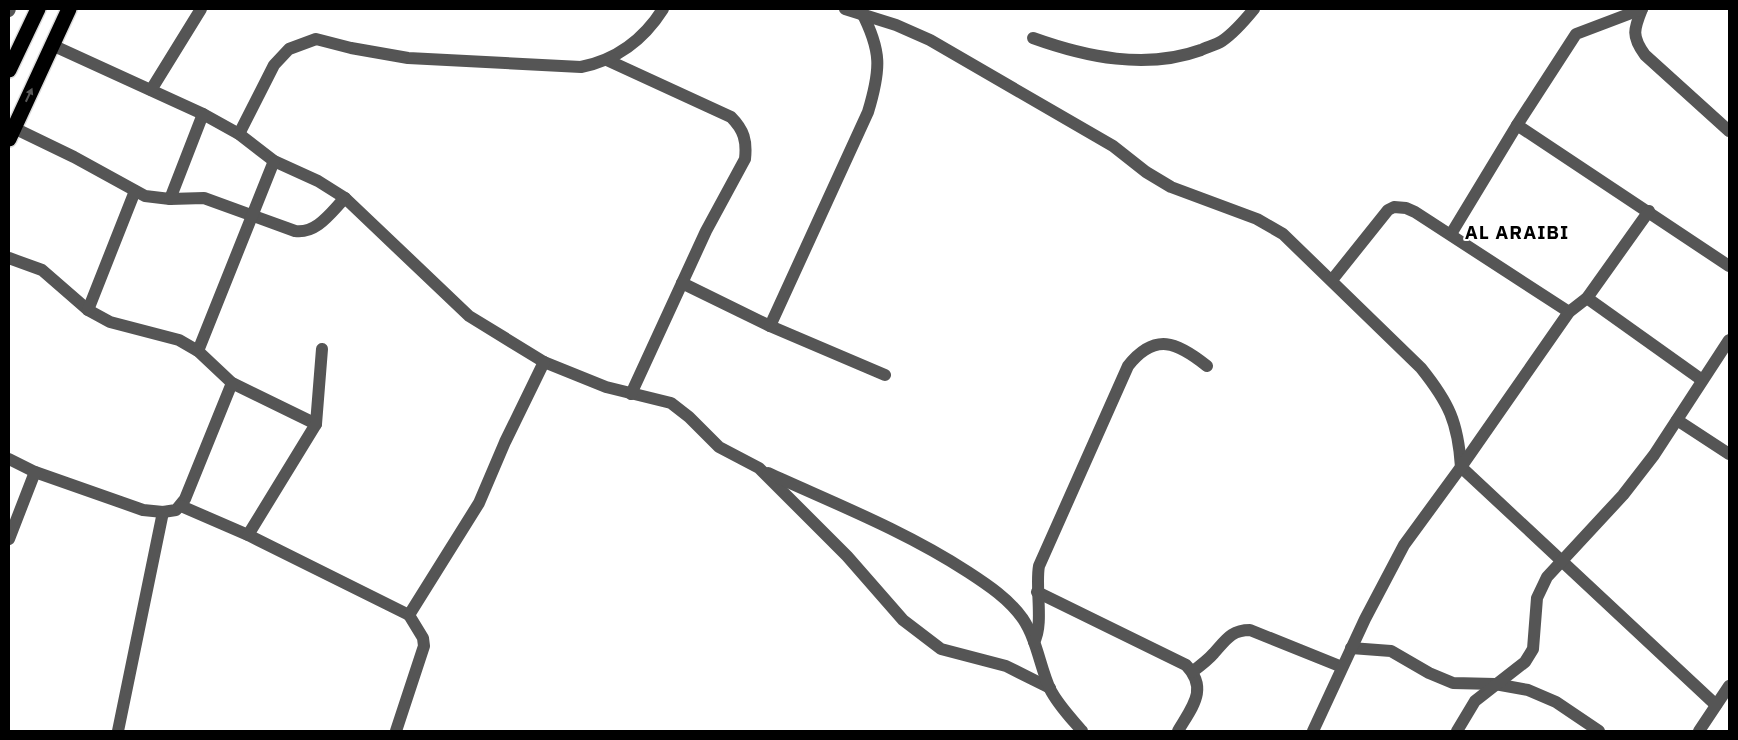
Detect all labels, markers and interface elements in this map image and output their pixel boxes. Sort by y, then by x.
one-way arrow [25,88,33,102]
district label: AL ARAIBI [1465,220,1569,244]

